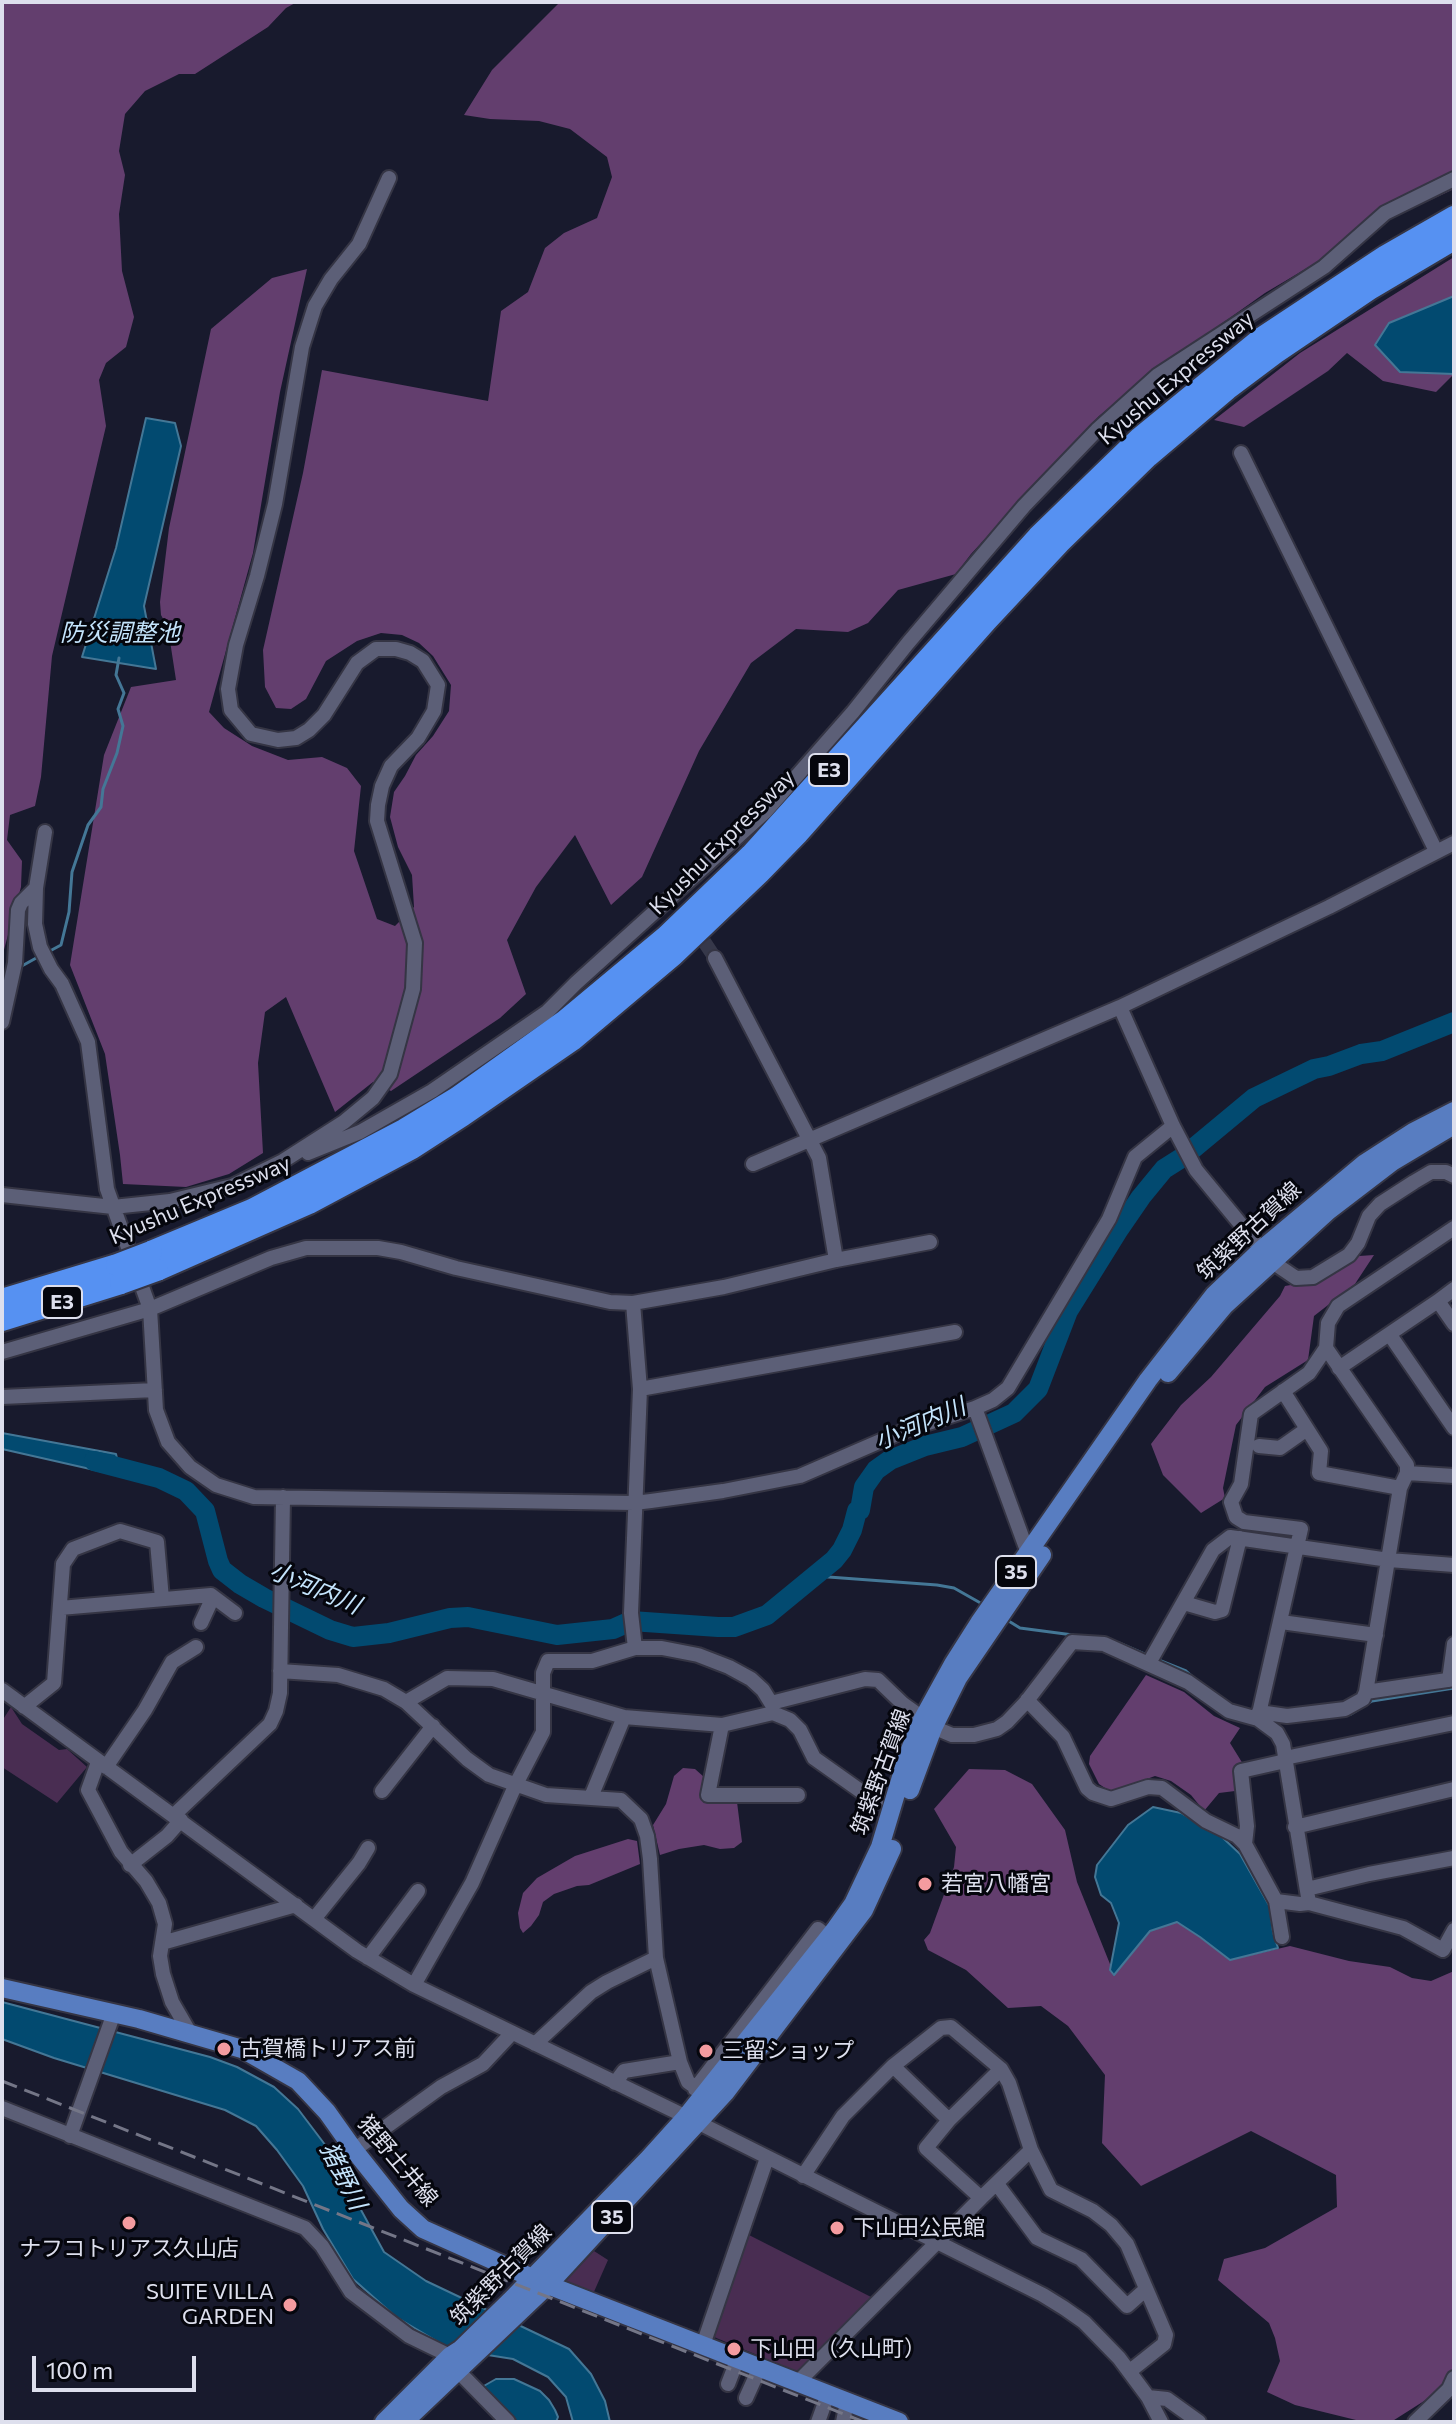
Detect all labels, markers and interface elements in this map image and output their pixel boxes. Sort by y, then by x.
street label: Kyushu Expressway [1093,305,1259,451]
water label: 防災調整池 [60,619,180,647]
road number: E3 [809,754,849,786]
street label: Kyushu Expressway [644,764,800,920]
street label: Kyushu Expressway [105,1150,295,1250]
street label: 筑紫野古賀線 [1192,1176,1306,1286]
road number: E3 [42,1286,82,1318]
water label: 小河内川 [870,1392,970,1456]
water label: 小河内川 [265,1556,365,1620]
road number: 35 [996,1556,1036,1588]
street label: 筑紫野古賀線 [846,1705,916,1839]
place label: 若宮八幡宮 [941,1871,1051,1897]
marker: 若宮八幡宮 [916,1875,934,1893]
place label: 古賀橋トリアス前 [240,2036,416,2062]
place label: 三留ショップ [722,2038,854,2064]
marker: 古賀橋トリアス前 [215,2040,233,2058]
marker: 三留ショップ [697,2042,715,2060]
street label: 猪野土井線 [353,2110,443,2212]
water label: 猪野川 [314,2137,372,2215]
road number: 35 [592,2201,632,2233]
marker: ナフコトリアス久山店 [120,2214,138,2232]
place label: 下山田公民館 [853,2215,985,2241]
street label: 筑紫野古賀線 [445,2219,557,2331]
marker: 下山田公民館 [828,2219,846,2237]
place label: ナフコトリアス久山店 [19,2236,239,2262]
place label: SUITE VILLA GARDEN [146,2279,274,2330]
marker: SUITE VILLA GARDEN [281,2296,299,2314]
place label: 下山田（久山町） [750,2336,926,2362]
scale bar [36,2340,200,2390]
marker: 下山田（久山町） [725,2340,743,2358]
text: 100 m [46,2355,113,2384]

